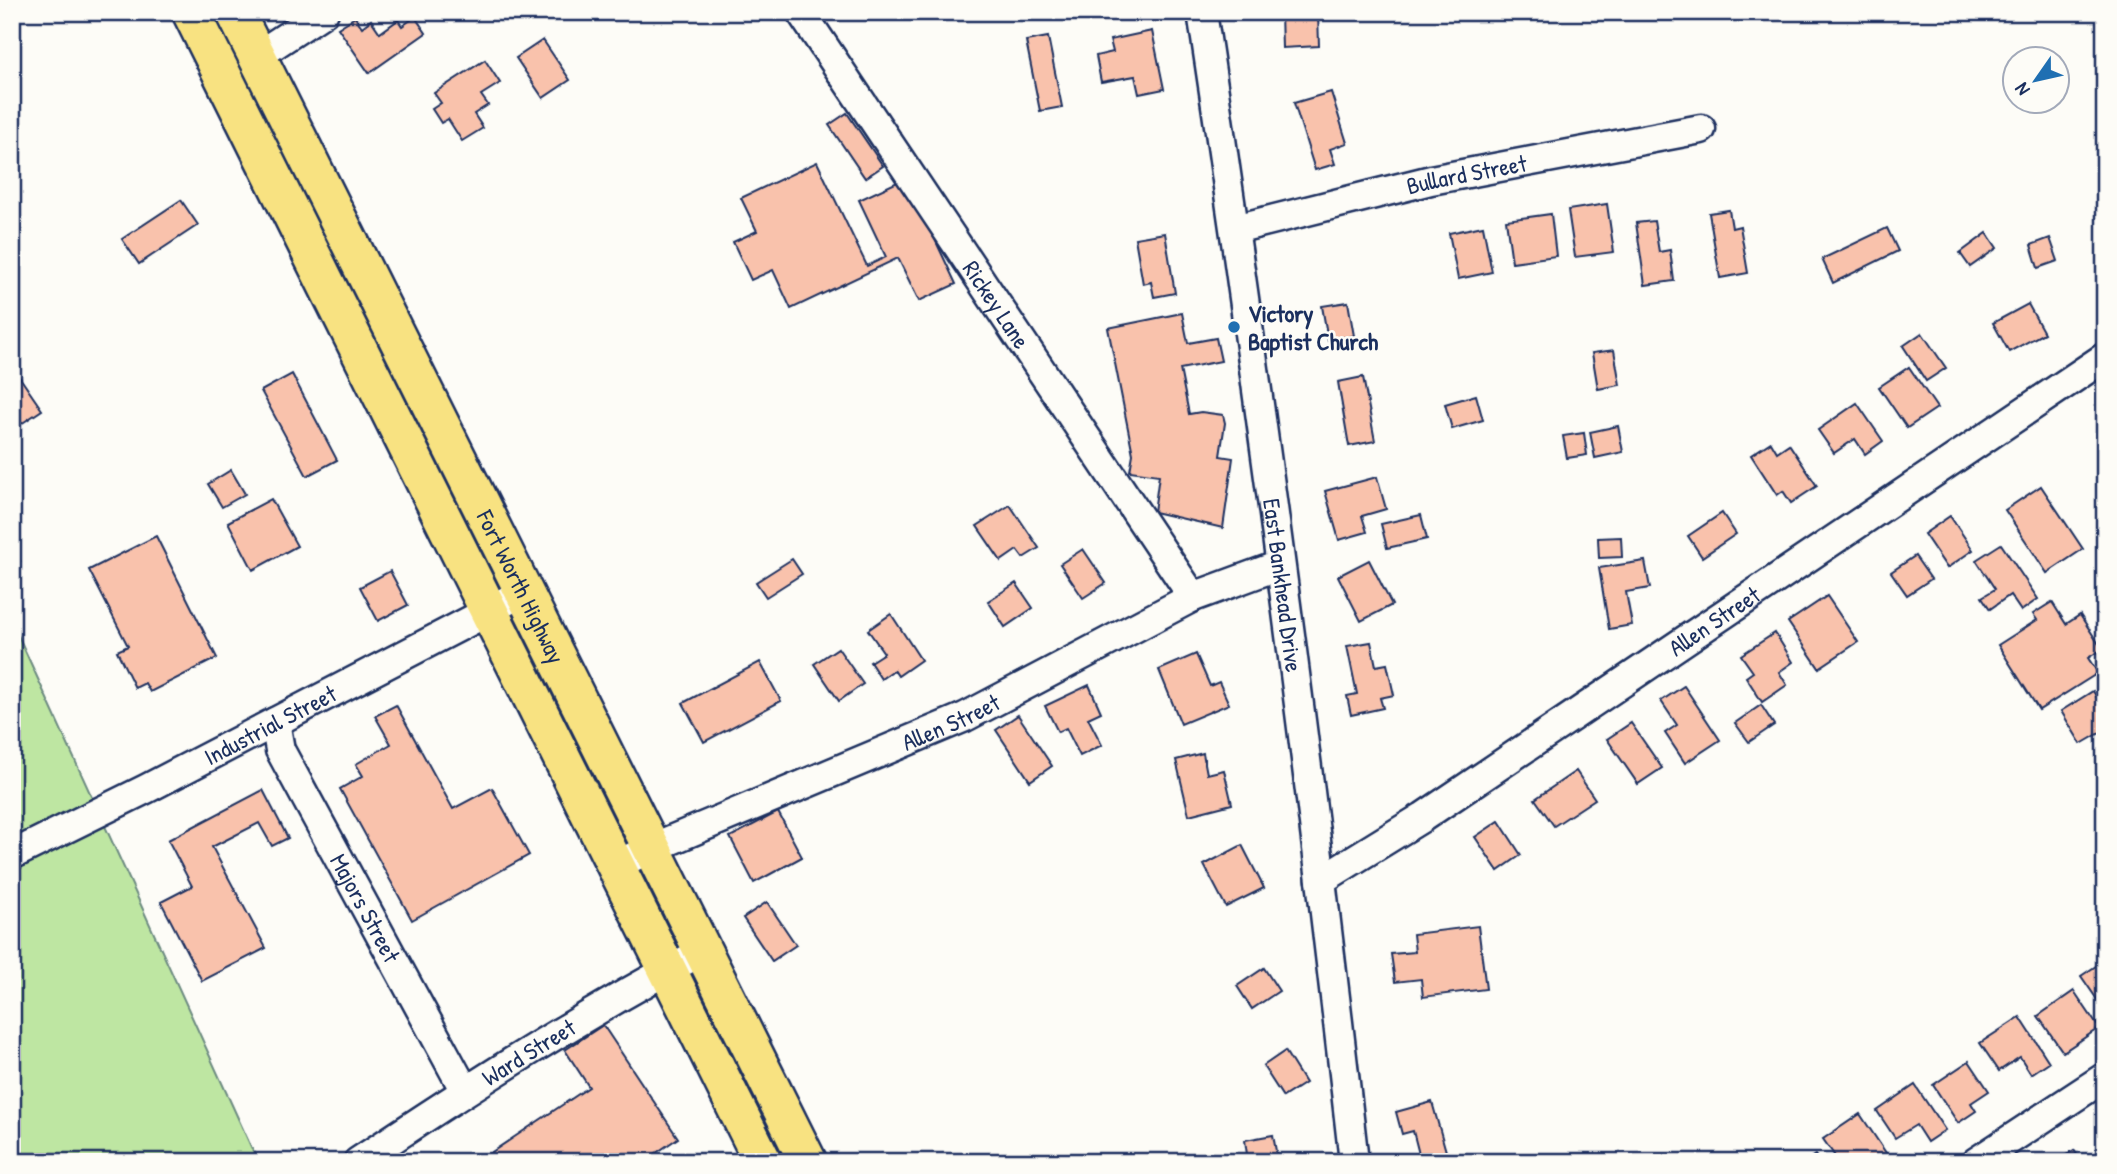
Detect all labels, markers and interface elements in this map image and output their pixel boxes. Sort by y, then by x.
north arrow [2002,46,2072,116]
text: N [2008,78,2036,101]
street label: Bullard Street [1403,146,1530,202]
street label: Rickey Lane [956,254,1038,355]
place label: Victory Baptist Church [1248,297,1378,358]
marker: Victory Baptist Church [1226,319,1242,335]
street label: East Bankhead Drive [1256,496,1311,674]
street label: Fort Worth Highway [469,504,573,669]
street label: Allen Street [1662,578,1767,663]
street label: Industrial Street [198,677,342,772]
street label: Allen Street [897,685,1006,758]
street label: Majors Street [323,848,408,968]
street label: Ward Street [476,1010,582,1093]

